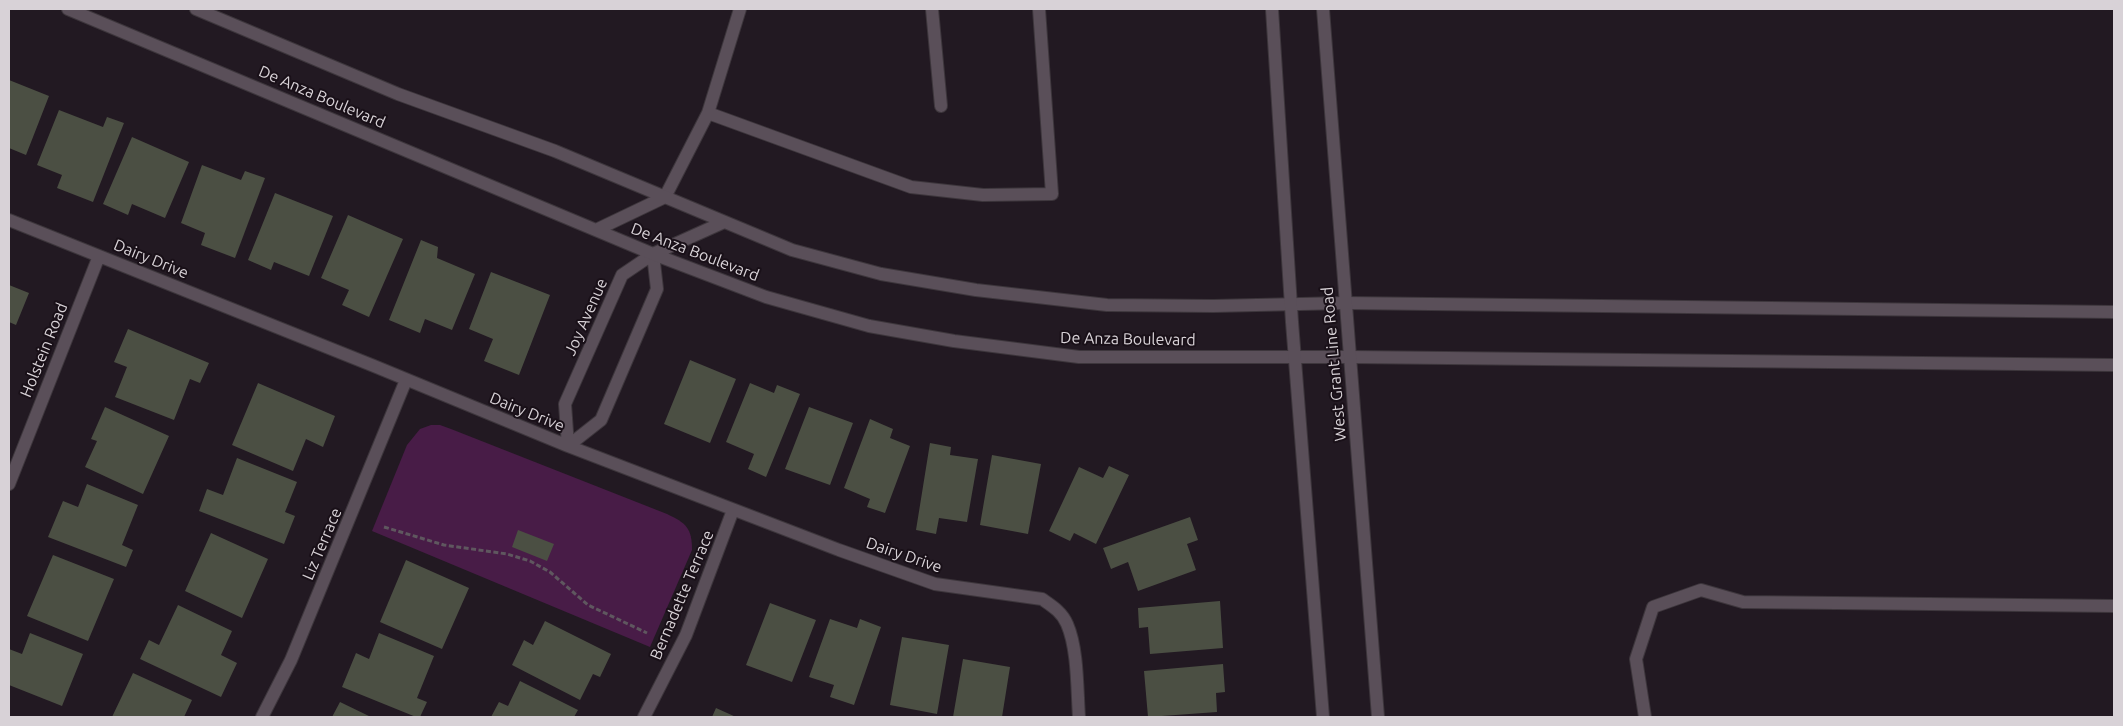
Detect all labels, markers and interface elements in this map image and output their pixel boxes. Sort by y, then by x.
street label: De Anza Boulevard [256,62,388,132]
street label: De Anza Boulevard [628,219,762,285]
street label: Dairy Drive [111,235,191,283]
street label: Joy Avenue [560,275,612,359]
street label: West Grant Line Road [1318,286,1350,442]
street label: Holstein Road [16,300,72,400]
street label: De Anza Boulevard [1060,328,1196,350]
street label: Dairy Drive [487,388,567,436]
street label: Liz Terrace [298,505,346,583]
street label: Bernadette Terrace [646,527,718,663]
street label: Dairy Drive [864,533,944,577]

